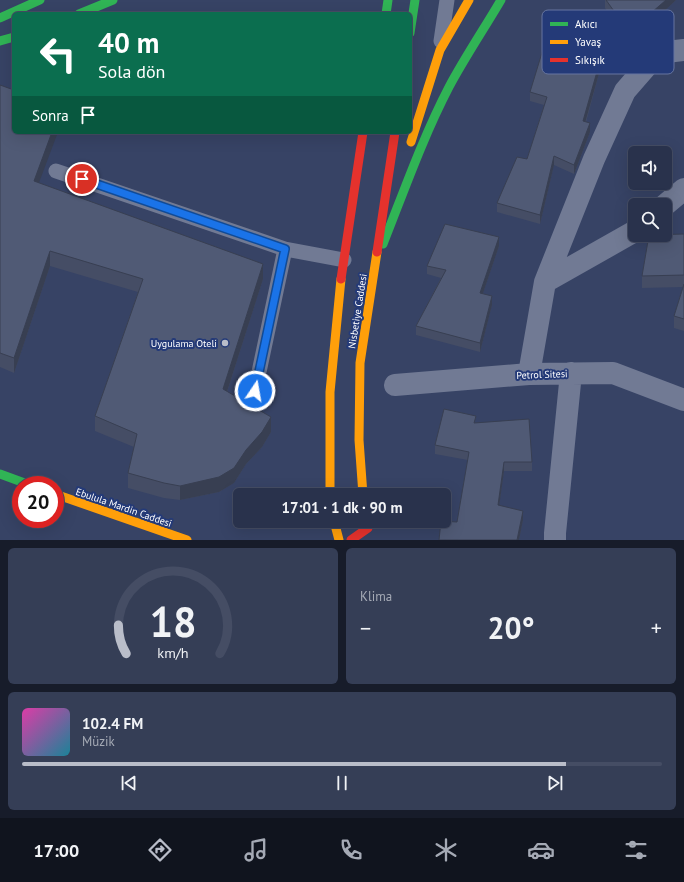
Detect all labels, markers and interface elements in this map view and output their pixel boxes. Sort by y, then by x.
legend [542,10,674,74]
text: Akıcı [575,17,598,31]
text: 40 m [98,24,159,61]
icon: left [32,28,84,80]
text: Yavaş [575,35,602,49]
text: Sıkışık [575,53,606,67]
text: Sola dön [98,60,165,83]
icon: arrive [77,104,99,126]
text: Sonra [32,106,69,125]
map controls [628,146,672,242]
button: sound [628,146,672,190]
pin [65,162,99,196]
icon: arrive [71,168,93,190]
button: search [628,198,672,242]
street label: Nisbetiye Caddesi [345,273,370,349]
place label: Uygulama Oteli [151,337,217,350]
marker: Uygulama Oteli [220,338,230,348]
street label: Petrol Sitesi [516,367,568,382]
position arrow [234,370,276,412]
speed limit sign: 20 [12,476,64,528]
street label: Ebulula Mardin Caddesi [74,485,174,530]
text: 17:01 · 1 dk · 90 m [281,498,403,517]
text: Klima [360,588,392,605]
text: 18 [149,595,197,648]
text: 20° [487,608,535,647]
text: − [360,614,371,642]
text: + [651,614,662,642]
text: km/h [157,643,189,662]
text: 102.4 FM [82,714,143,733]
text: Müzik [82,733,115,750]
icon: previous [118,772,140,794]
icon: pause [331,772,353,794]
icon: next [544,772,566,794]
icon: directions [146,836,174,864]
icon: music [242,836,270,864]
icon: phone [337,836,365,864]
icon: climate [432,836,460,864]
icon: car [527,836,555,864]
icon: filters [622,836,650,864]
text: 17:00 [34,839,79,862]

